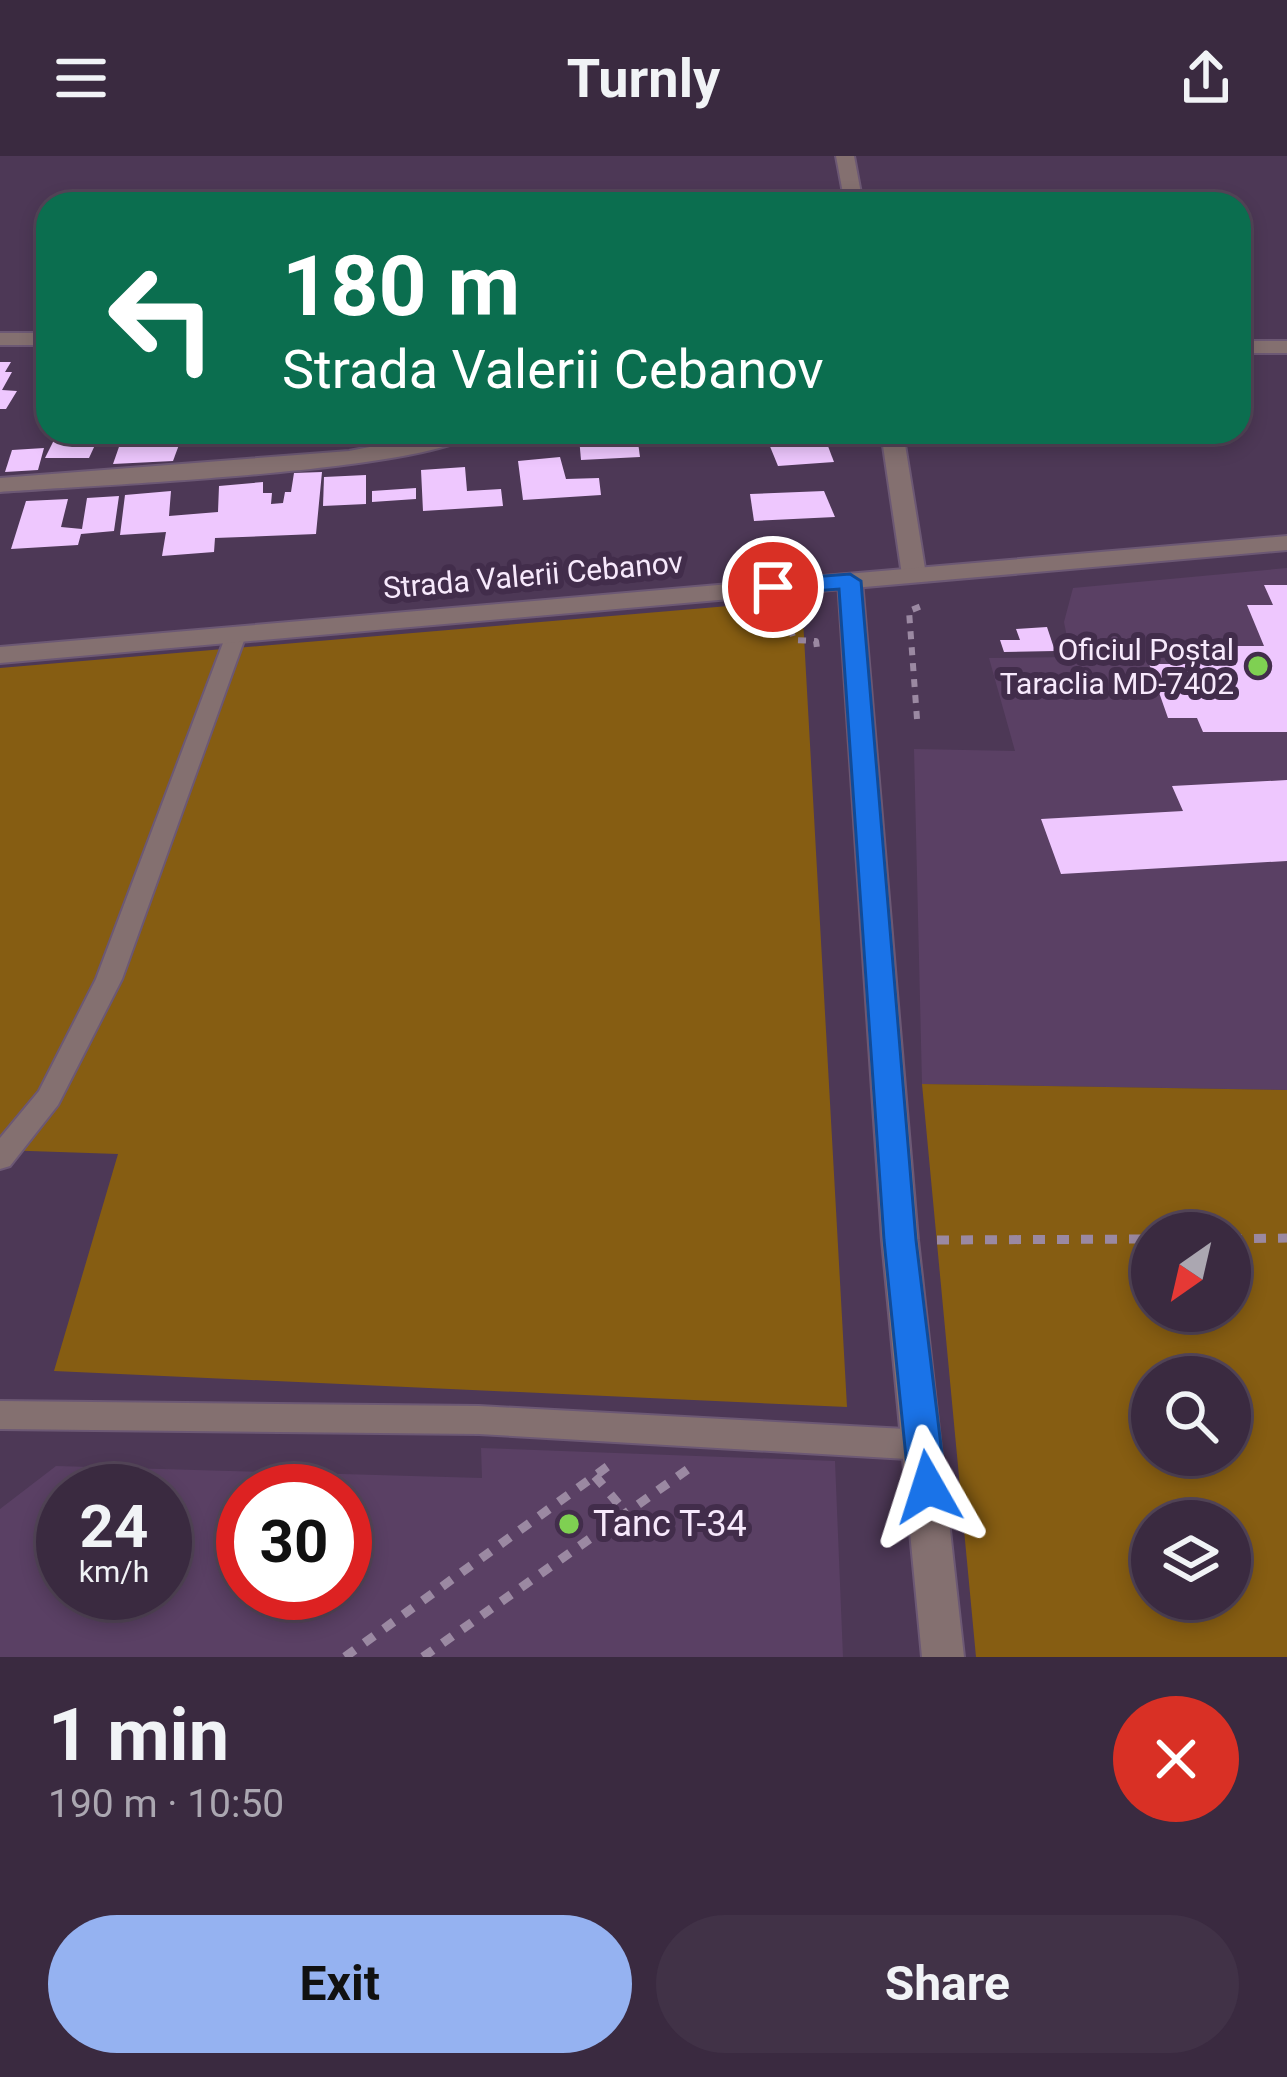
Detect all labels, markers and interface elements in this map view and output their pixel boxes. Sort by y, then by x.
icon: menu [48,45,114,111]
icon: share [1173,45,1239,111]
text: Turnly [567,47,720,110]
text: 180 m [282,237,520,336]
icon: left [84,240,240,396]
text: Strada Valerii Cebanov [282,338,824,401]
pin [722,536,824,638]
street label: Strada Valerii Cebanov [382,544,684,606]
icon: arrive [740,554,806,620]
place label: Oficiul Poștal Taraclia MD-7402 [1000,632,1234,701]
marker: Oficiul Poștal Taraclia MD-7402 [1245,653,1271,679]
north arrow [1131,1212,1251,1332]
map controls [1131,1212,1251,1620]
button: search [1131,1356,1251,1476]
position arrow [865,1424,991,1550]
speed limit sign: 30 [216,1464,372,1620]
text: 24 [80,1491,148,1562]
button: layers [1131,1500,1251,1620]
place label: Tanc T-34 [593,1503,747,1545]
marker: Tanc T-34 [556,1511,582,1537]
text: km/h [79,1554,149,1589]
text: 1 min [48,1693,229,1778]
button: close [1113,1696,1239,1822]
text: 190 m · 10:50 [48,1781,284,1827]
button: Exit [48,1915,632,2053]
button: Share [656,1915,1239,2053]

